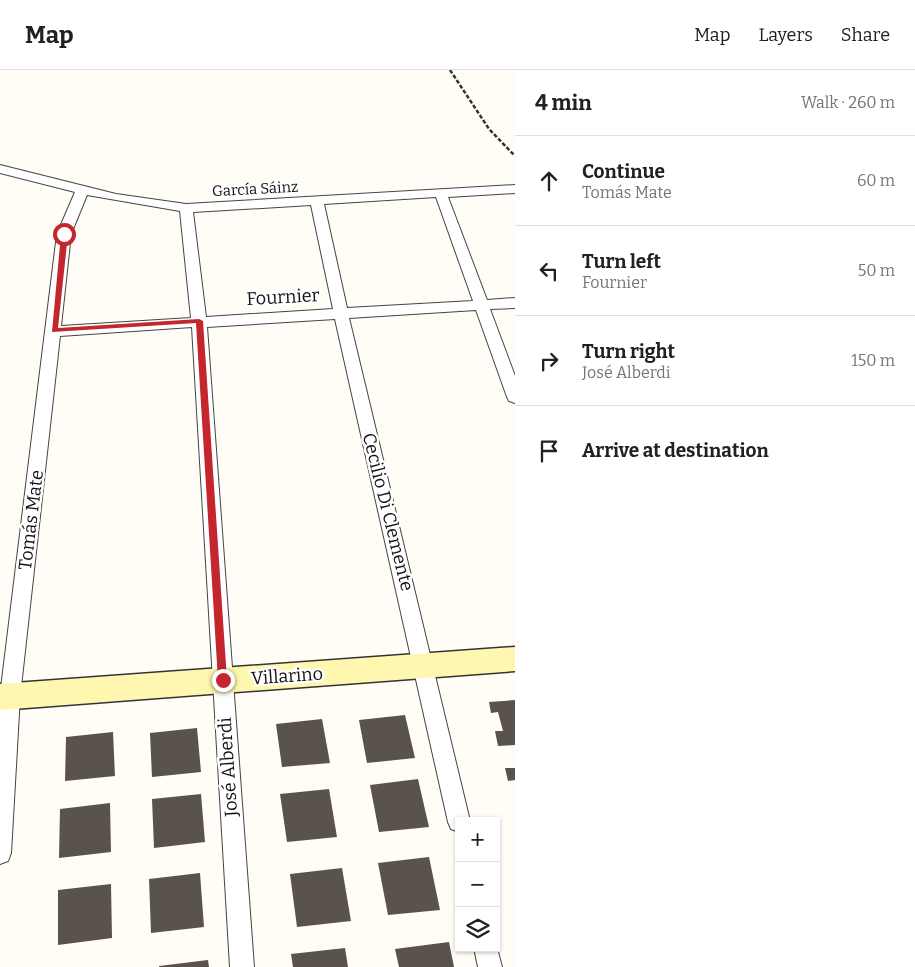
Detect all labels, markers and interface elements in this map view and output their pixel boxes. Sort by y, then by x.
text: Map [25,21,74,49]
text: Map [694,24,730,46]
text: Layers [758,24,813,46]
text: Share [841,24,890,46]
text: 4 min [535,90,592,116]
text: Walk · 260 m [801,93,895,112]
text: Continue [582,160,665,183]
icon: ahead [535,167,563,195]
text: 60 m [857,171,895,190]
street label: García Sáinz [211,178,299,200]
text: Tomás Mate [582,183,672,202]
route start [53,223,76,246]
text: Turn left [582,250,661,273]
icon: left [535,257,563,285]
text: 50 m [858,261,895,280]
text: Fournier [582,273,647,292]
street label: Fournier [246,284,320,310]
text: Turn right [582,340,675,363]
icon: right [535,347,563,375]
text: 150 m [851,351,895,370]
text: José Alberdi [582,363,671,382]
street label: Cecilio Di Clemente [358,431,418,593]
icon: arrive [535,437,563,465]
text: Arrive at destination [582,439,769,462]
street label: Tomás Mate [14,469,48,571]
street label: Villarino [250,663,324,689]
route end [212,669,235,692]
street label: José Alberdi [214,717,243,818]
map controls [455,817,500,952]
button: + [455,817,500,862]
button: − [455,862,500,907]
button: layers [455,907,500,952]

